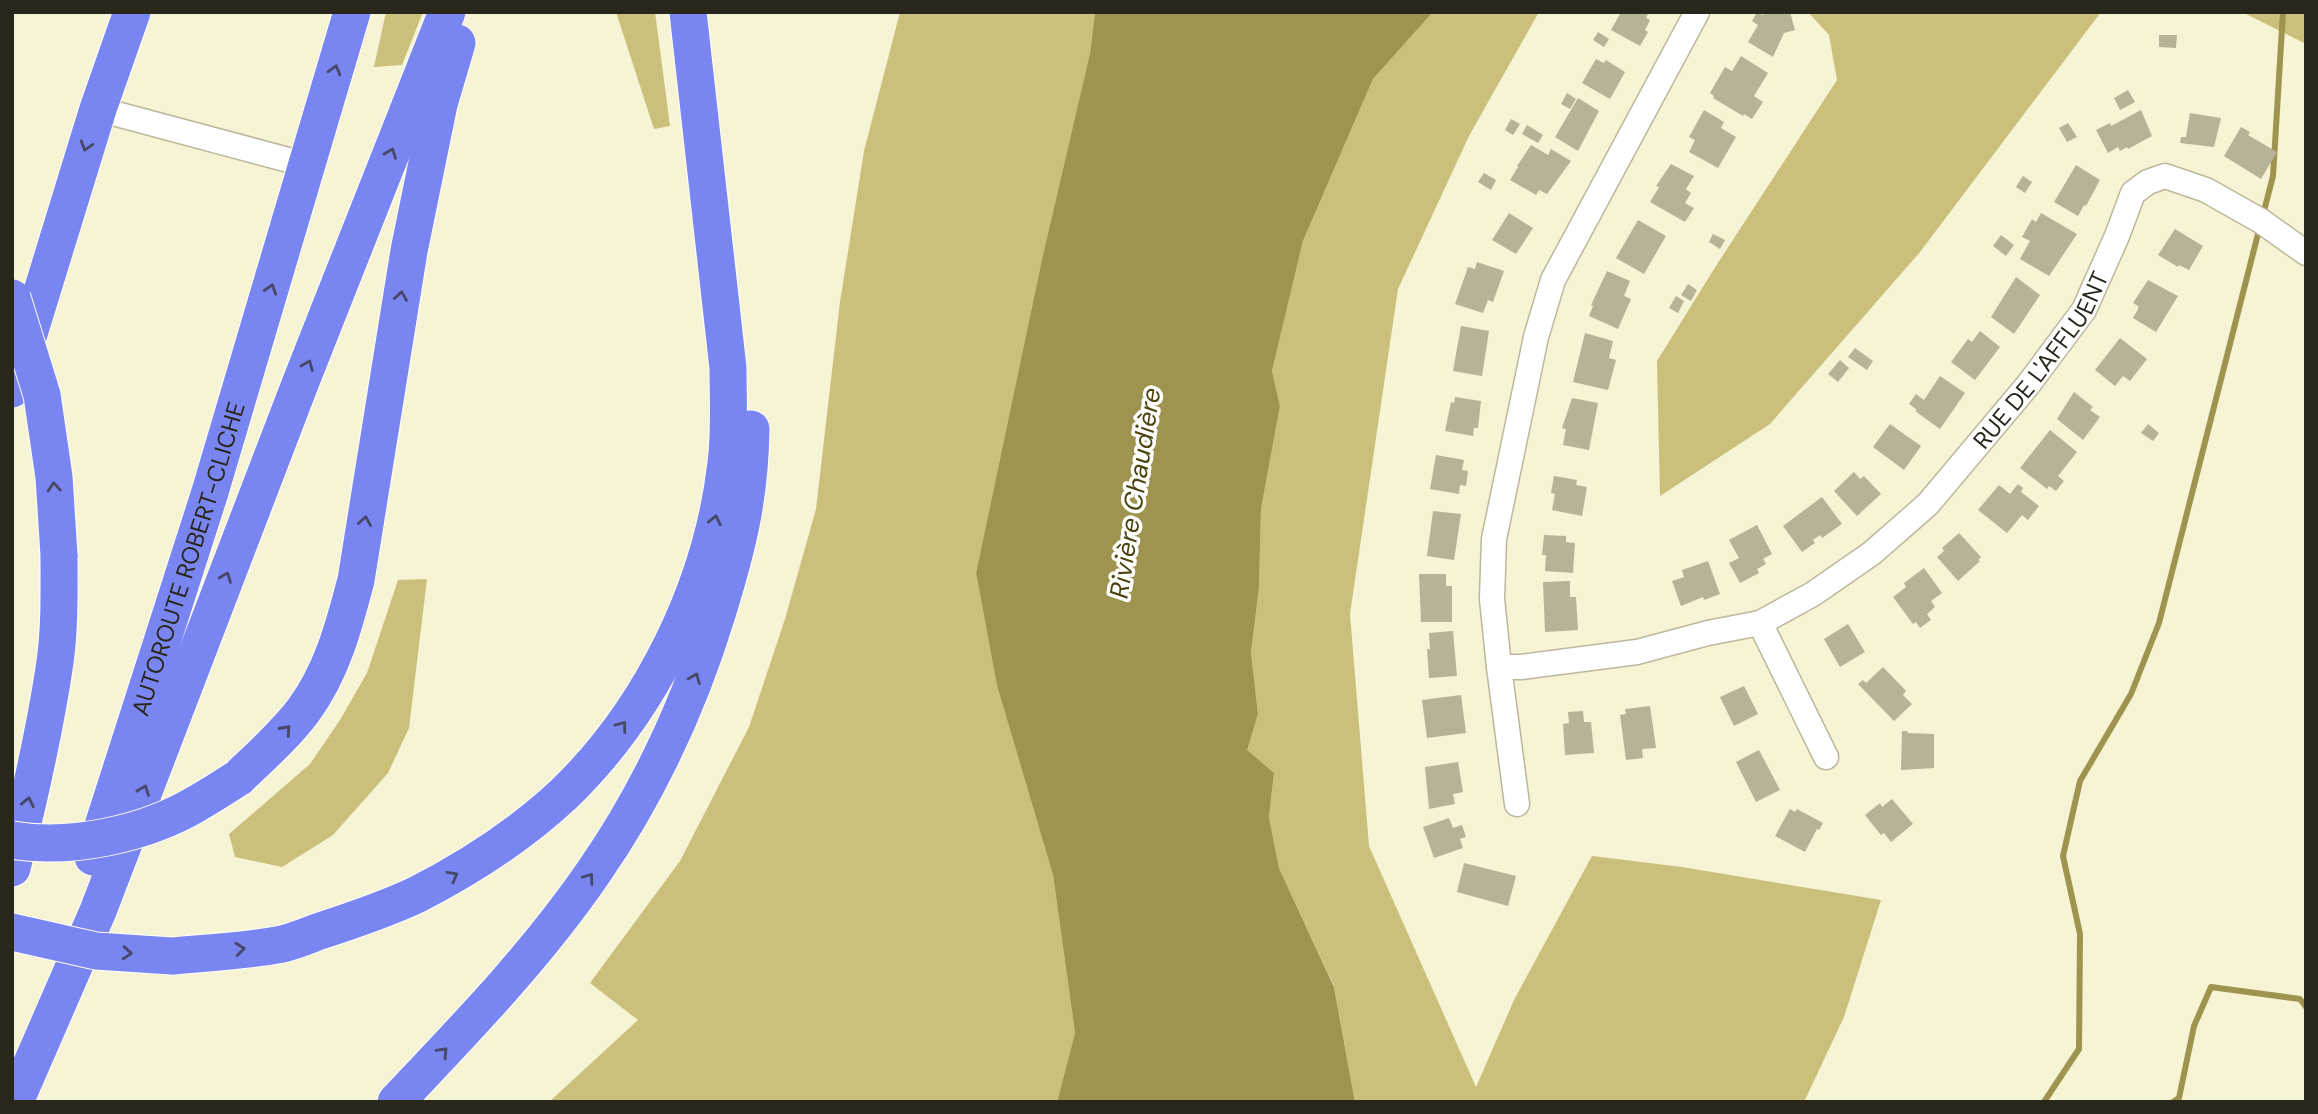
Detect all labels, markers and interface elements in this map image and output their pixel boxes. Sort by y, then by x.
one-way arrow [326,65,341,77]
one-way arrow [80,140,95,152]
one-way arrow [382,148,396,160]
street label: RUE DE L'AFFLUENT [1966,266,2115,455]
one-way arrow [262,283,277,295]
one-way arrow [393,290,408,302]
one-way arrow [299,360,313,372]
water label: Rivière Chaudière [1102,385,1168,601]
street label: AUTOROUTE ROBERT-CLICHE [124,398,251,719]
one-way arrow [47,481,62,492]
one-way arrow [706,514,721,526]
one-way arrow [357,515,372,527]
one-way arrow [217,572,231,584]
one-way arrow [687,672,701,684]
one-way arrow [614,721,626,734]
one-way arrow [278,725,290,738]
one-way arrow [136,784,150,796]
one-way arrow [20,796,35,808]
one-way arrow [446,871,458,884]
one-way arrow [581,873,593,886]
one-way arrow [234,942,245,957]
one-way arrow [122,945,133,960]
one-way arrow [434,1047,447,1060]

